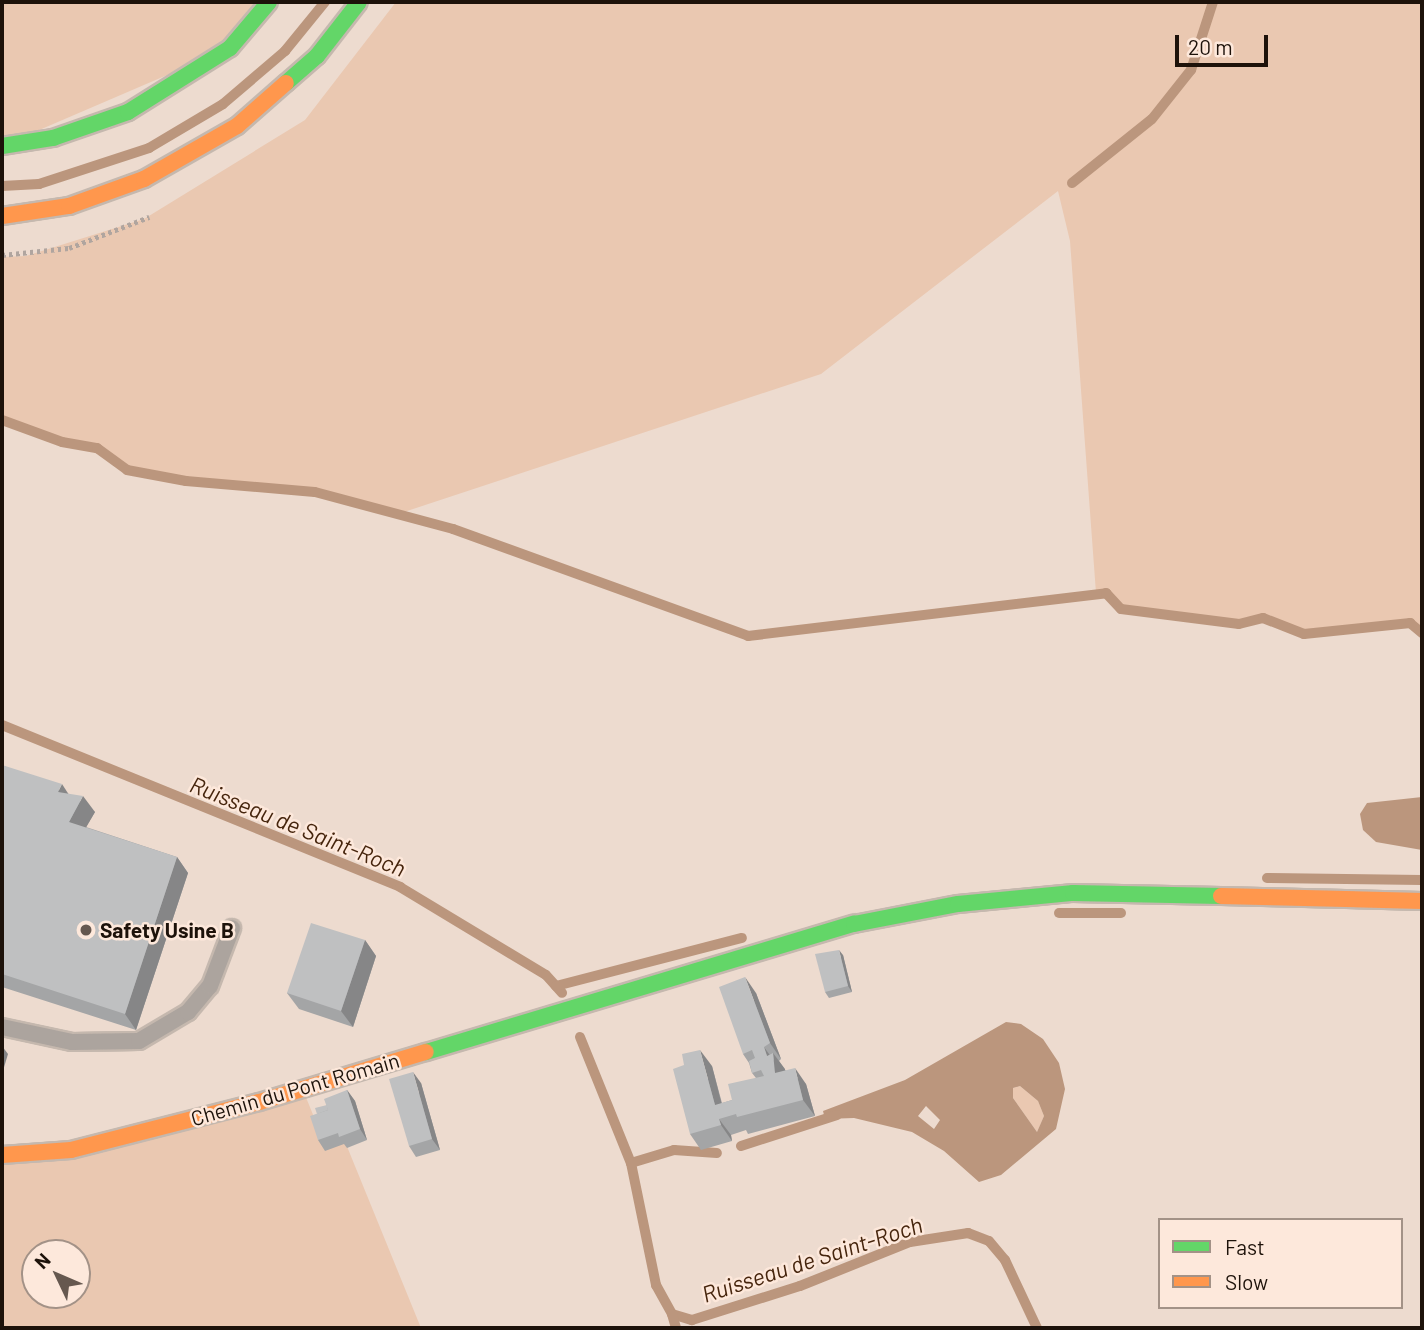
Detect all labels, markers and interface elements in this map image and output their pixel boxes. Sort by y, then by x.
scale bar [1179,21,1272,65]
text: 20 m [1188,34,1233,59]
water label: Ruisseau de Saint-Roch [186,770,410,882]
place label: Safety Usine B [100,917,234,943]
marker: Safety Usine B [78,922,94,938]
street label: Chemin du Pont Romain [188,1047,402,1131]
water label: Ruisseau de Saint-Roch [698,1210,926,1308]
legend [1158,1218,1403,1309]
text: Fast [1225,1234,1265,1259]
north arrow [21,1239,91,1309]
text: N [29,1248,55,1273]
text: Slow [1225,1269,1268,1294]

